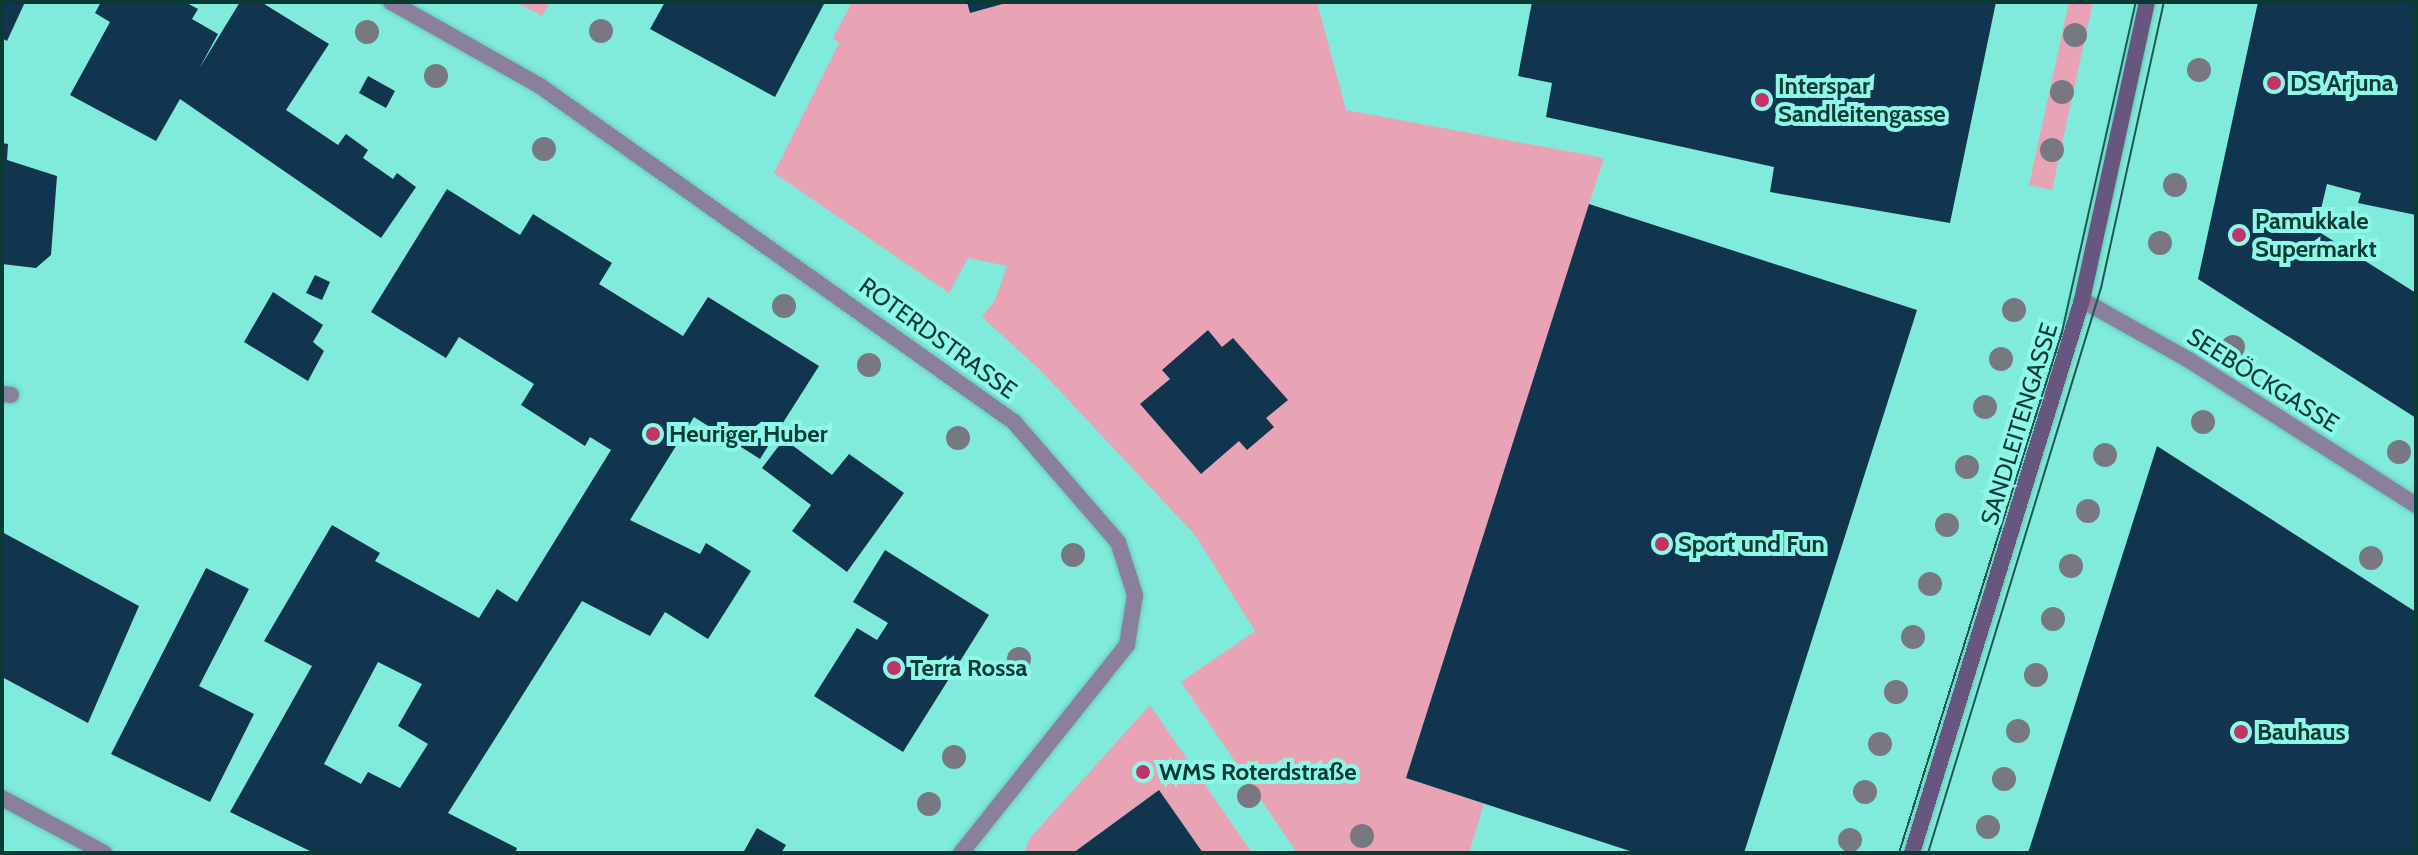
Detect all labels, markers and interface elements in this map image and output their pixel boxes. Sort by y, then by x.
place label: DS Arjuna [2290,69,2394,97]
place label: Interspar Sandleitengasse [1778,72,1946,128]
marker: DS Arjuna [2265,74,2283,92]
marker: Interspar Sandleitengasse [1753,91,1771,109]
place label: Pamukkale Supermarkt [2255,207,2377,263]
marker: Pamukkale Supermarkt [2230,226,2248,244]
street label: ROTERDSTRASSE [854,271,1022,405]
street label: SANDLEITENGASSE [1975,319,2063,529]
street label: SEEBÖCKGASSE [2182,322,2344,438]
place label: Heuriger Huber [669,420,828,448]
marker: Heuriger Huber [644,425,662,443]
place label: Sport und Fun [1678,530,1825,558]
marker: Sport und Fun [1653,535,1671,553]
place label: Terra Rossa [910,654,1027,682]
marker: Terra Rossa [885,659,903,677]
place label: Bauhaus [2257,718,2346,746]
marker: Bauhaus [2232,723,2250,741]
place label: WMS Roterdstraße [1159,758,1357,786]
marker: WMS Roterdstraße [1134,763,1152,781]

